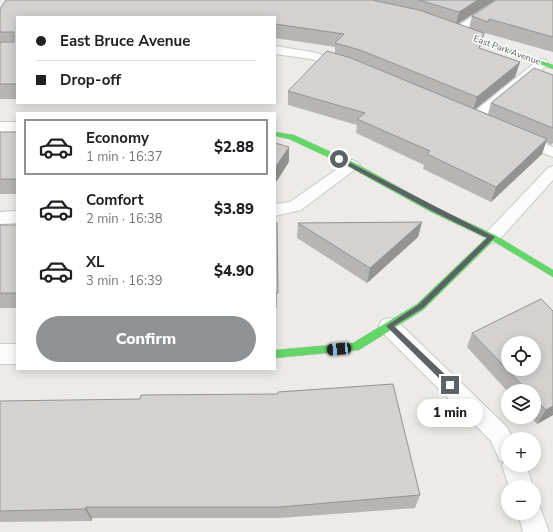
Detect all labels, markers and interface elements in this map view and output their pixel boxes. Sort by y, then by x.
text: East Bruce Avenue [60,31,190,51]
street label: East Park Avenue [472,32,542,68]
text: Drop-off [60,70,121,90]
text: Economy [86,128,149,148]
icon: car [38,129,74,165]
text: $2.88 [214,137,254,157]
text: 1 min · 16:37 [86,148,162,166]
route start [330,150,348,168]
text: Comfort [86,190,143,210]
icon: car [38,191,74,227]
text: $3.89 [214,199,254,219]
text: 2 min · 16:38 [86,210,162,228]
text: XL [86,252,105,272]
icon: car [38,253,74,289]
text: $4.90 [214,261,254,281]
text: 3 min · 16:39 [86,272,162,290]
button: Confirm [36,316,256,362]
map controls [501,336,541,520]
button: locate [501,336,541,376]
car [327,342,351,356]
route end [441,376,459,394]
button: layers [501,384,541,424]
callout: 1 min [417,399,483,427]
text: 1 min [433,404,467,422]
button: + [501,432,541,472]
button: − [501,480,541,520]

